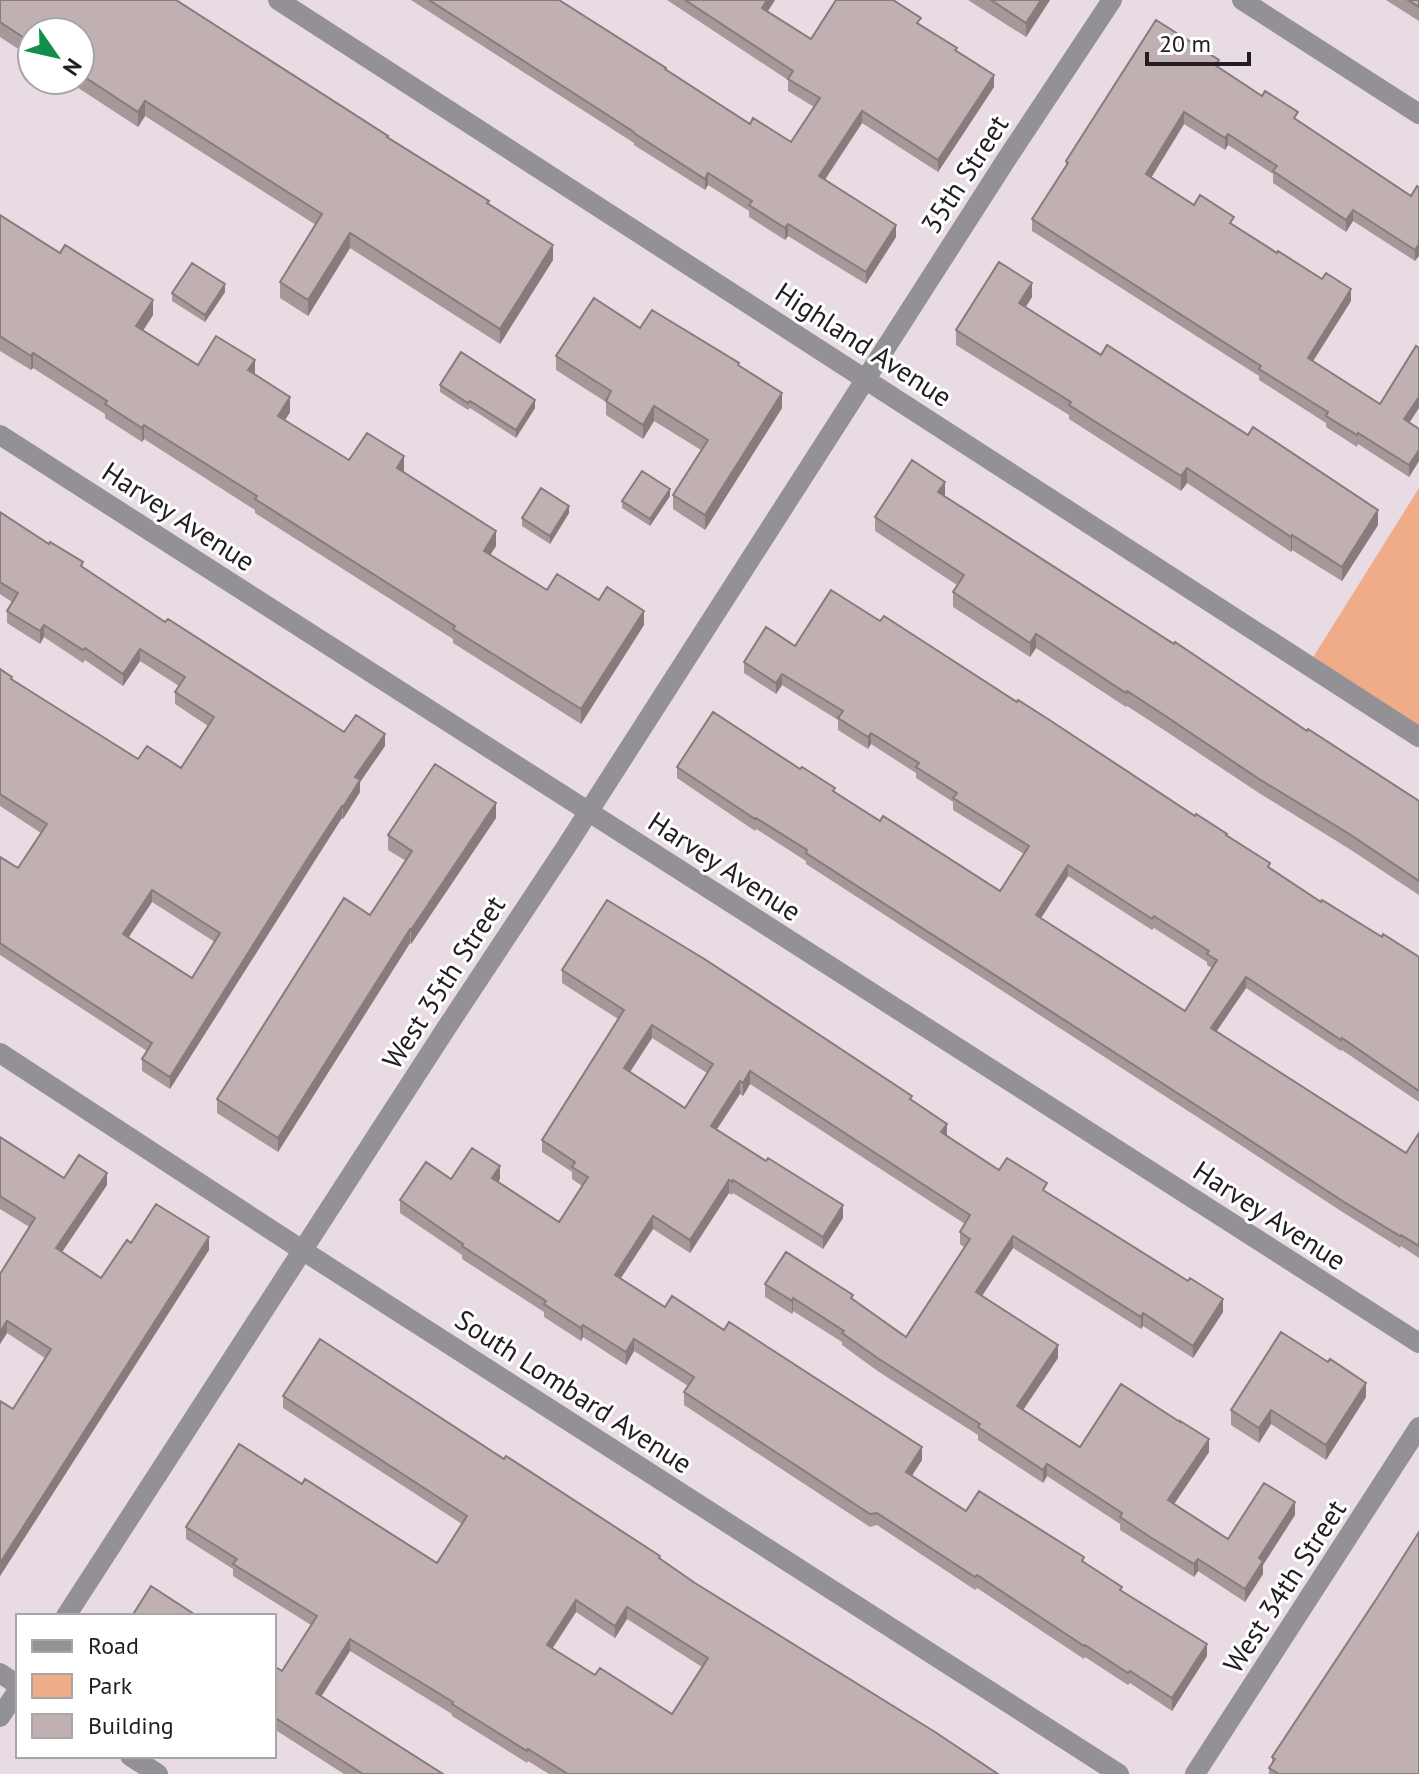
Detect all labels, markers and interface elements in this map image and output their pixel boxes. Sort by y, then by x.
north arrow [16,16,96,96]
scale bar [1147,16,1249,66]
text: 20 m [1159,28,1211,59]
text: N [57,53,88,81]
street label: 35th Street [912,107,1016,240]
street label: Highland Avenue [769,273,959,415]
street label: Harvey Avenue [96,453,262,579]
street label: Harvey Avenue [642,803,808,929]
street label: West 35th Street [373,888,513,1076]
street label: Harvey Avenue [1187,1152,1353,1278]
street label: South Lombard Avenue [448,1300,700,1482]
street label: West 34th Street [1214,1492,1354,1680]
legend [16,1614,276,1758]
text: Road [88,1630,139,1661]
text: Park [88,1670,133,1701]
text: Building [88,1710,174,1741]

